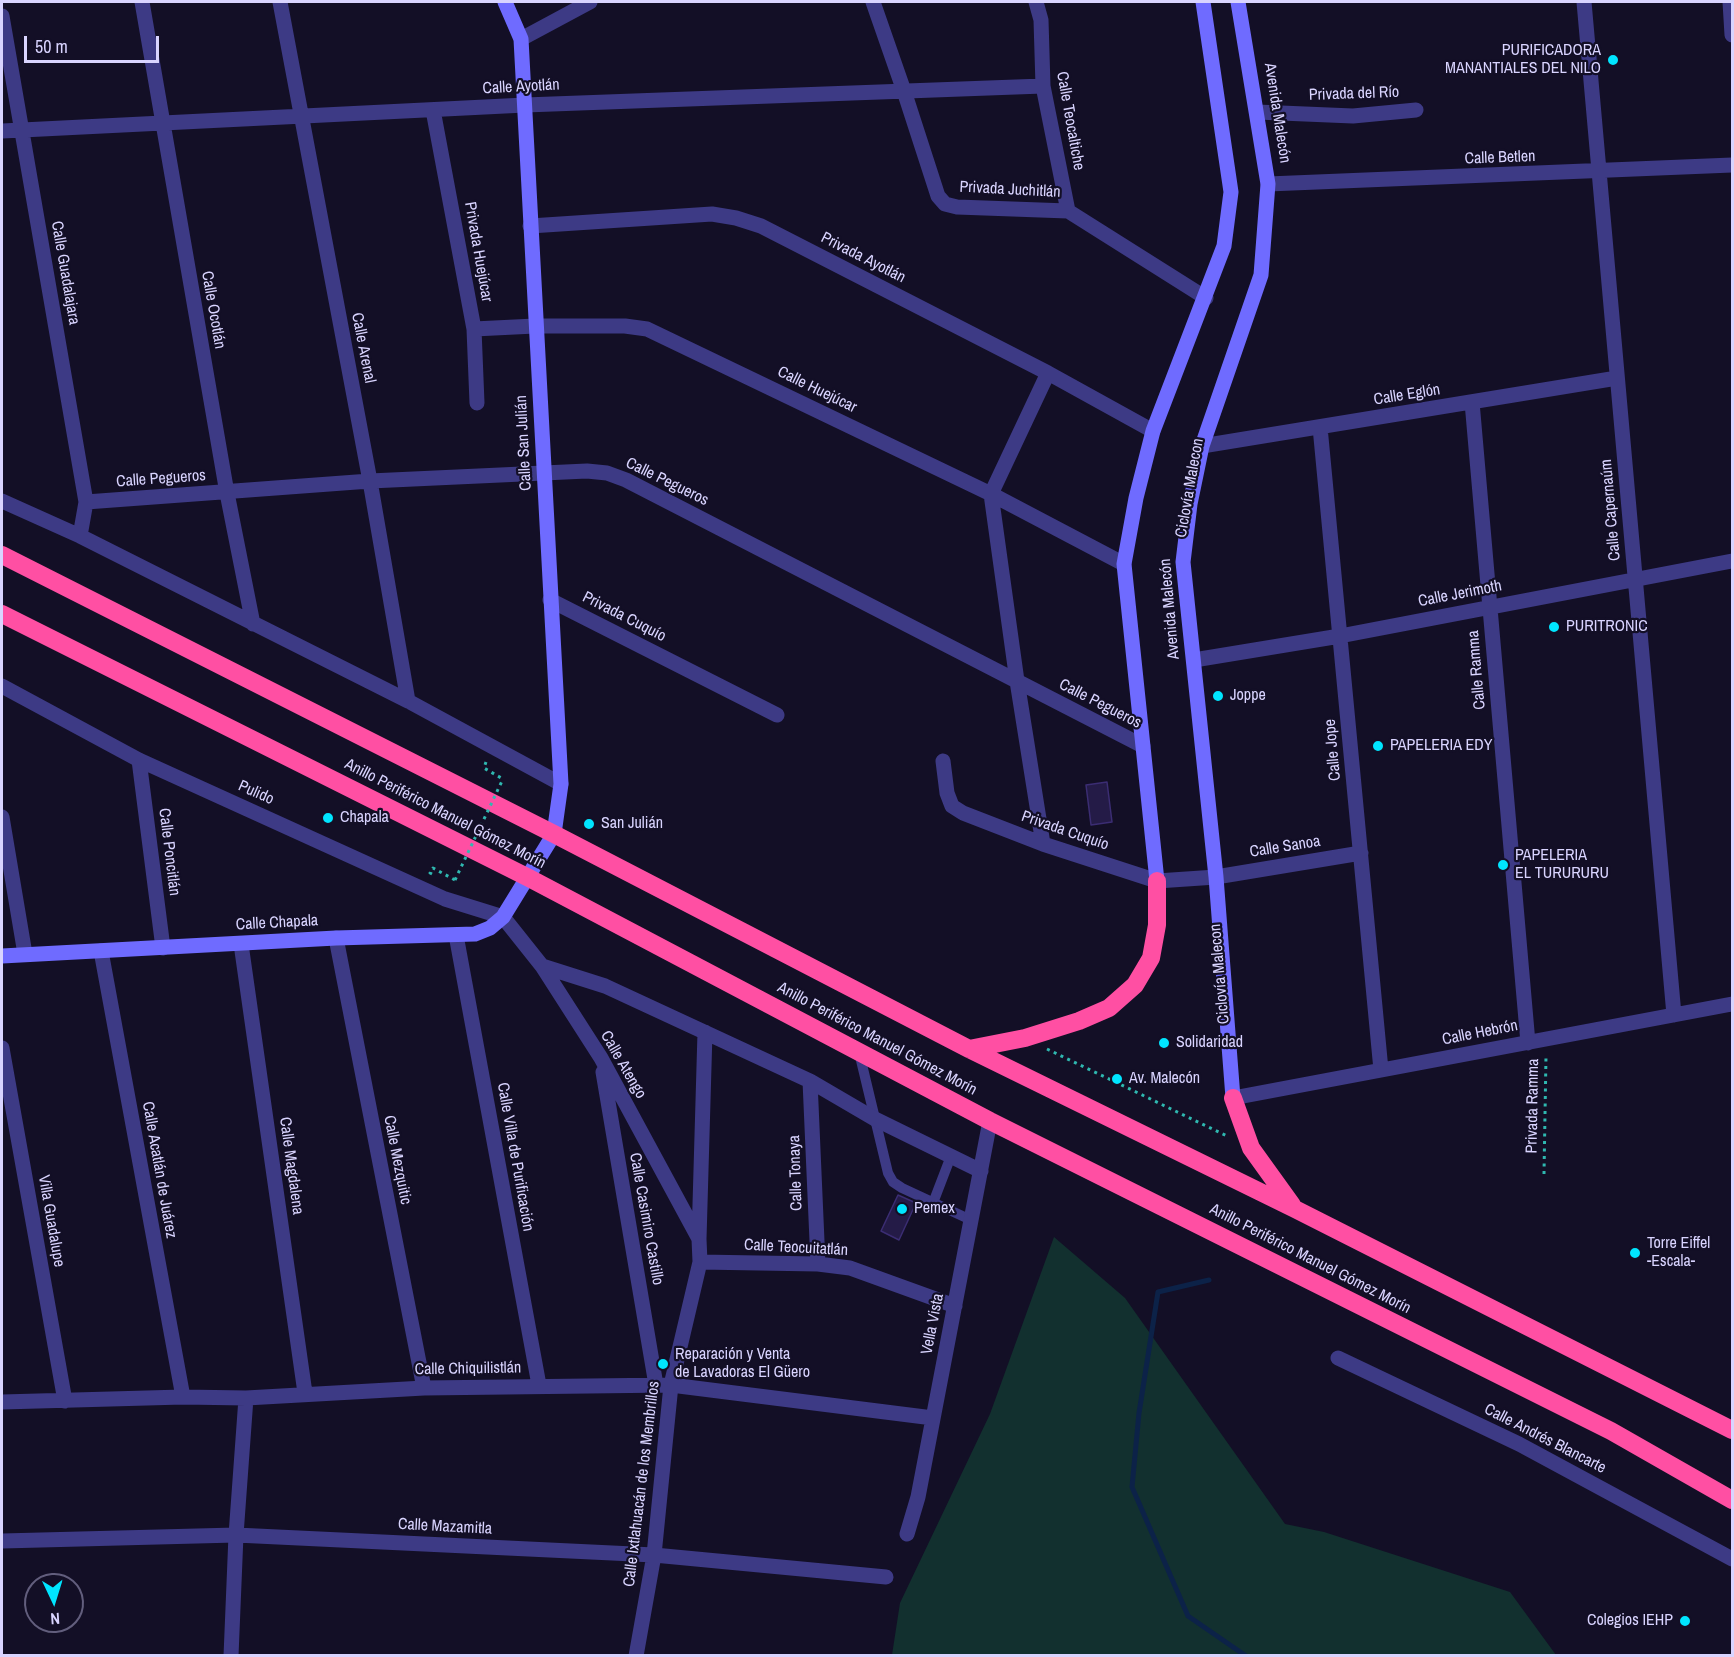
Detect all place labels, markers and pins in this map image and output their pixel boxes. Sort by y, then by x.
place label: PURIFICADORA MANANTIALES DEL NILO [1445,41,1601,79]
marker: PURIFICADORA MANANTIALES DEL NILO [1606,53,1620,67]
place label: PURITRONIC [1566,617,1648,637]
marker: PURITRONIC [1547,620,1561,634]
place label: Joppe [1230,686,1266,706]
marker: Joppe [1211,689,1225,703]
place label: PAPELERIA EDY [1390,736,1493,756]
marker: PAPELERIA EDY [1371,739,1385,753]
place label: Chapala [340,808,389,828]
marker: Chapala [321,811,335,825]
place label: San Julián [601,814,663,834]
marker: San Julián [582,817,596,831]
place label: PAPELERIA EL TURURURU [1515,846,1609,884]
marker: PAPELERIA EL TURURURU [1496,858,1510,872]
place label: Solidaridad [1176,1033,1243,1053]
marker: Solidaridad [1157,1036,1171,1050]
place label: Av. Malecón [1129,1069,1200,1089]
marker: Av. Malecón [1110,1072,1124,1086]
place label: Pemex [914,1199,955,1219]
marker: Pemex [895,1202,909,1216]
place label: Torre Eiffel -Escala- [1647,1234,1710,1272]
marker: Torre Eiffel -Escala- [1628,1246,1642,1260]
place label: Reparación y Venta de Lavadoras El Güero [675,1345,810,1383]
marker: Reparación y Venta de Lavadoras El Güero [656,1357,670,1371]
place label: Colegios IEHP [1587,1611,1673,1631]
marker: Colegios IEHP [1678,1614,1692,1628]

